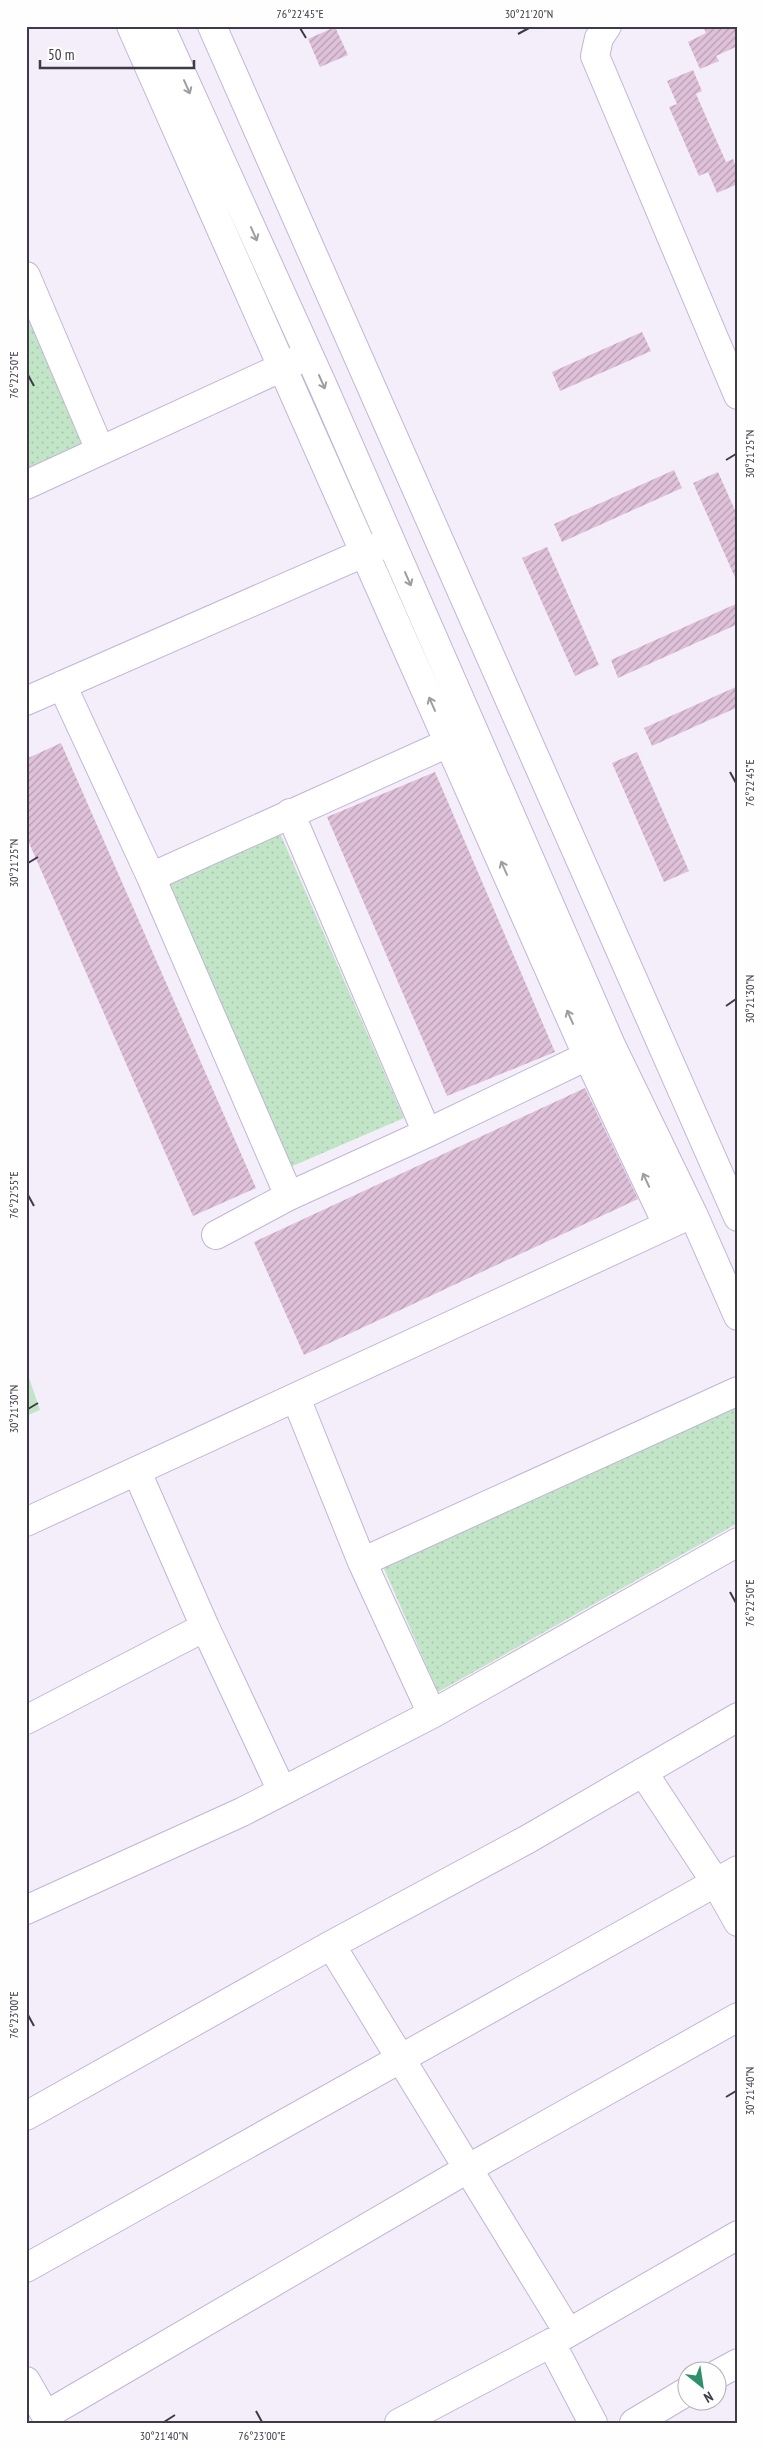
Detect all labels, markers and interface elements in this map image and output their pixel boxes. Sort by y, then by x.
text: 76°22'45"E [276,6,324,21]
text: 30°21'20"N [505,6,553,21]
scale bar [40,38,194,70]
text: 50 m [48,45,74,64]
one-way arrow [183,79,192,94]
one-way arrow [250,226,260,241]
text: 76°22'50"E [6,351,21,399]
one-way arrow [317,374,327,389]
text: 30°21'25"N [742,430,757,478]
one-way arrow [403,571,413,586]
one-way arrow [426,697,436,712]
text: 76°22'45"E [742,759,757,807]
text: 30°21'25"N [6,839,21,887]
one-way arrow [499,861,509,876]
text: 30°21'30"N [742,975,757,1023]
one-way arrow [565,1010,575,1025]
text: 76°22'55"E [6,1171,21,1219]
one-way arrow [641,1173,651,1188]
text: 30°21'30"N [6,1385,21,1433]
text: 76°22'50"E [742,1579,757,1627]
text: 76°23'00"E [6,1991,21,2039]
text: 30°21'40"N [742,2067,757,2115]
north arrow [676,2362,726,2412]
text: N [701,2388,716,2407]
text: 30°21'40"N [140,2428,188,2443]
text: 76°23'00"E [238,2428,286,2443]

